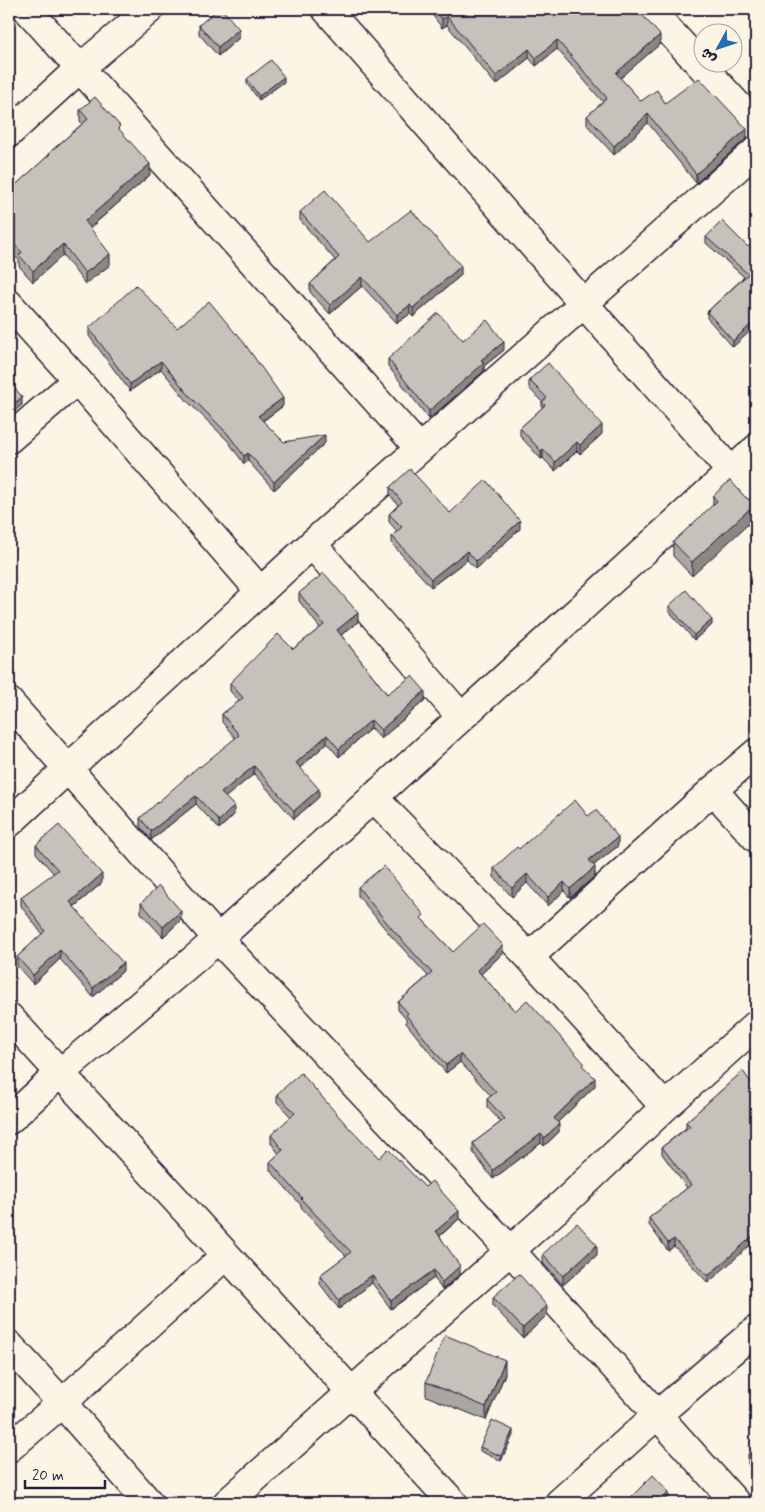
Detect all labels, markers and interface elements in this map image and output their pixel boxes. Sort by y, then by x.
north arrow [692,22,742,72]
text: ش [697,44,721,67]
scale bar [25,1457,105,1489]
text: 20 m [32,1466,64,1486]

